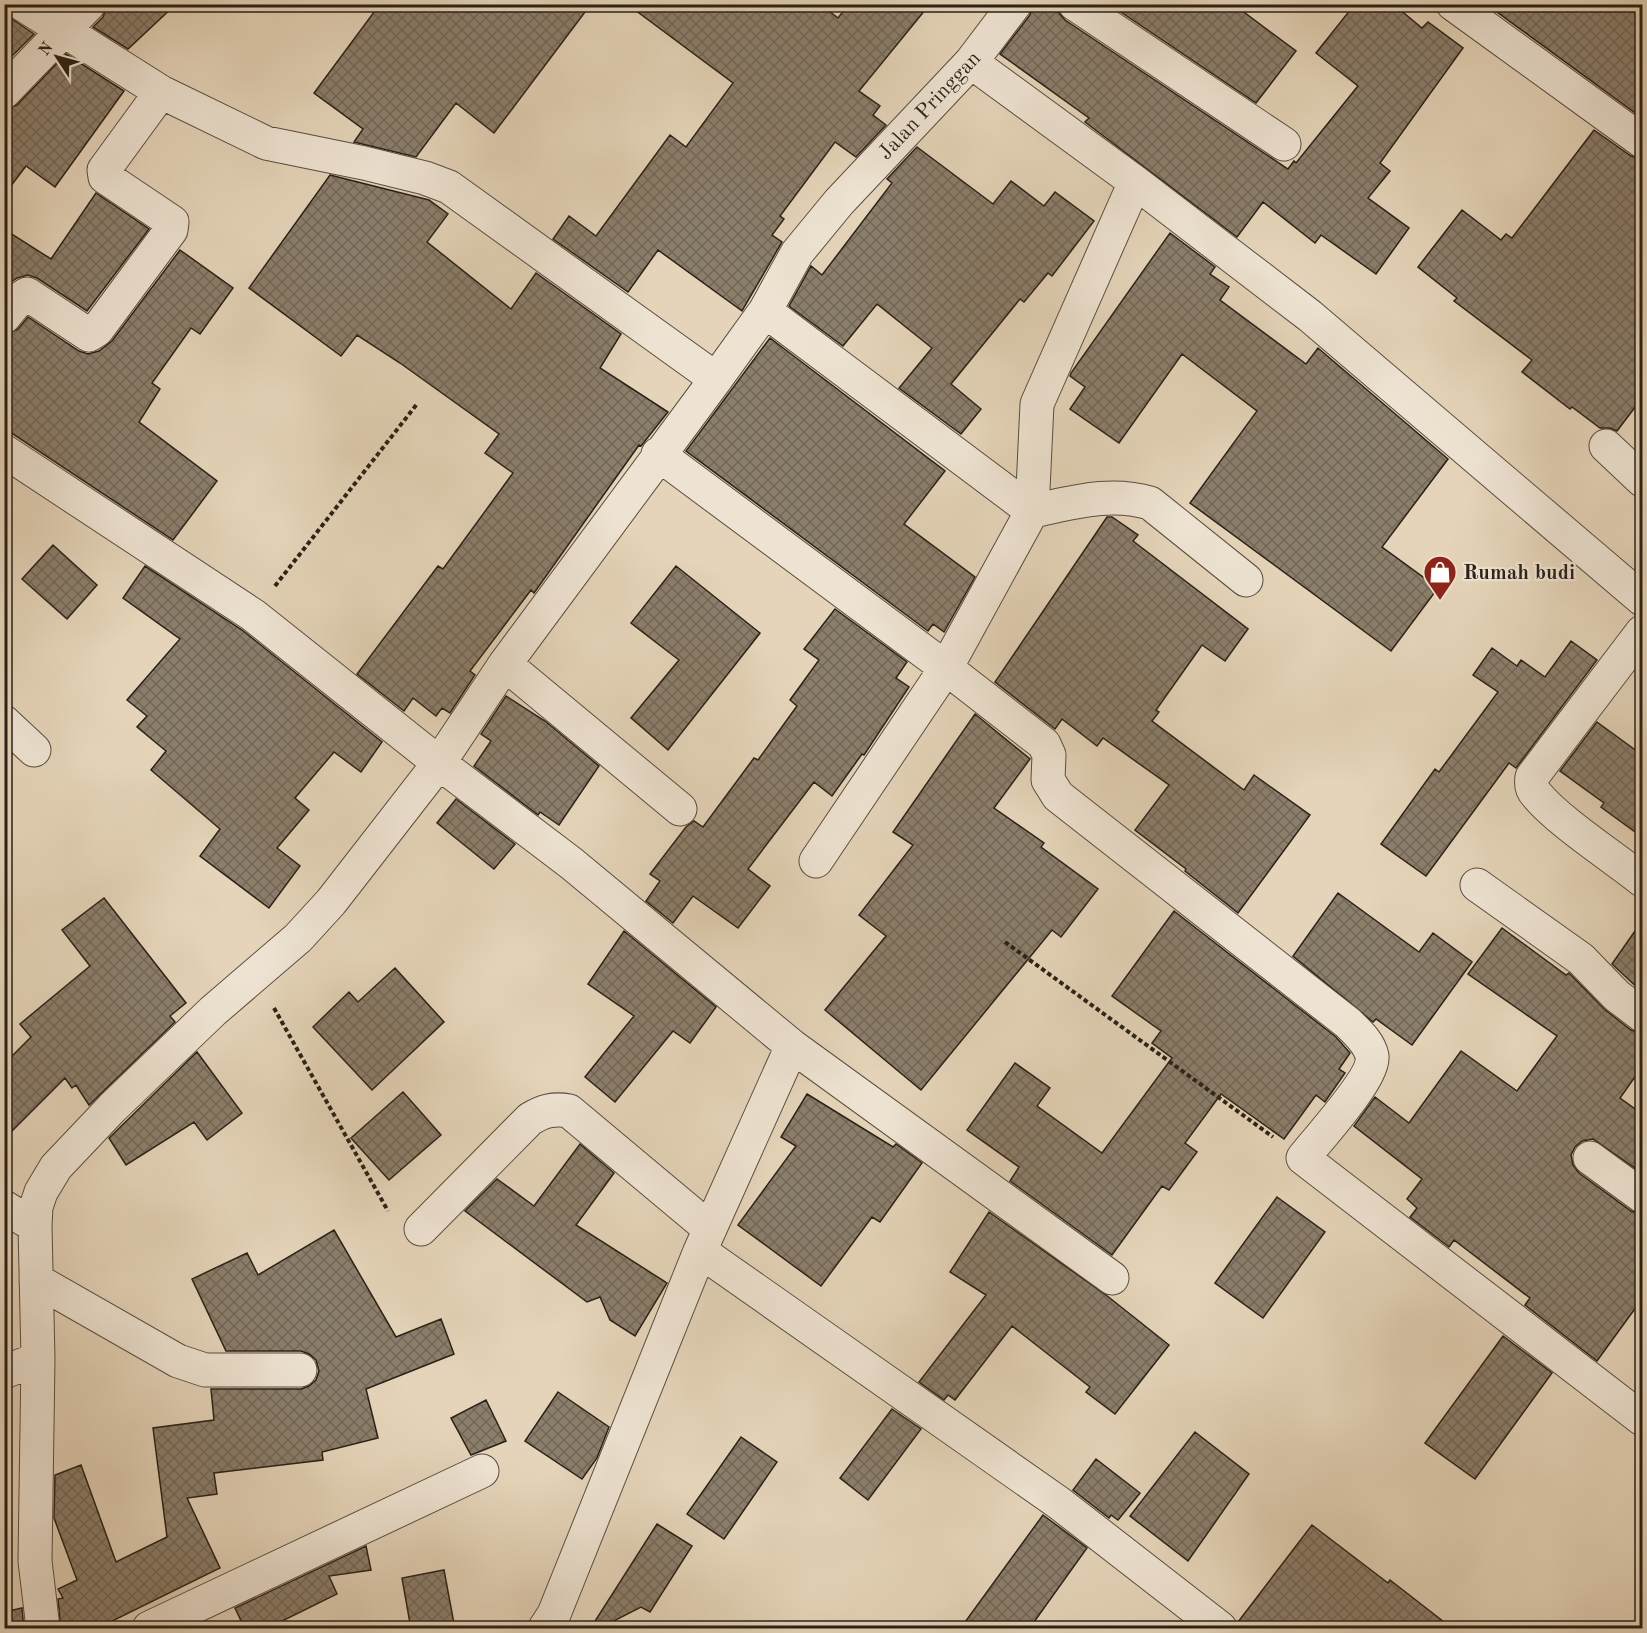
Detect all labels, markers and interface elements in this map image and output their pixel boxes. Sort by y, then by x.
north arrow [27,27,87,87]
text: N [36,39,57,59]
street label: Jalan Pringgan [875,48,985,164]
shop icon: Rumah budi [1422,554,1458,601]
place label: Rumah budi [1463,563,1575,584]

